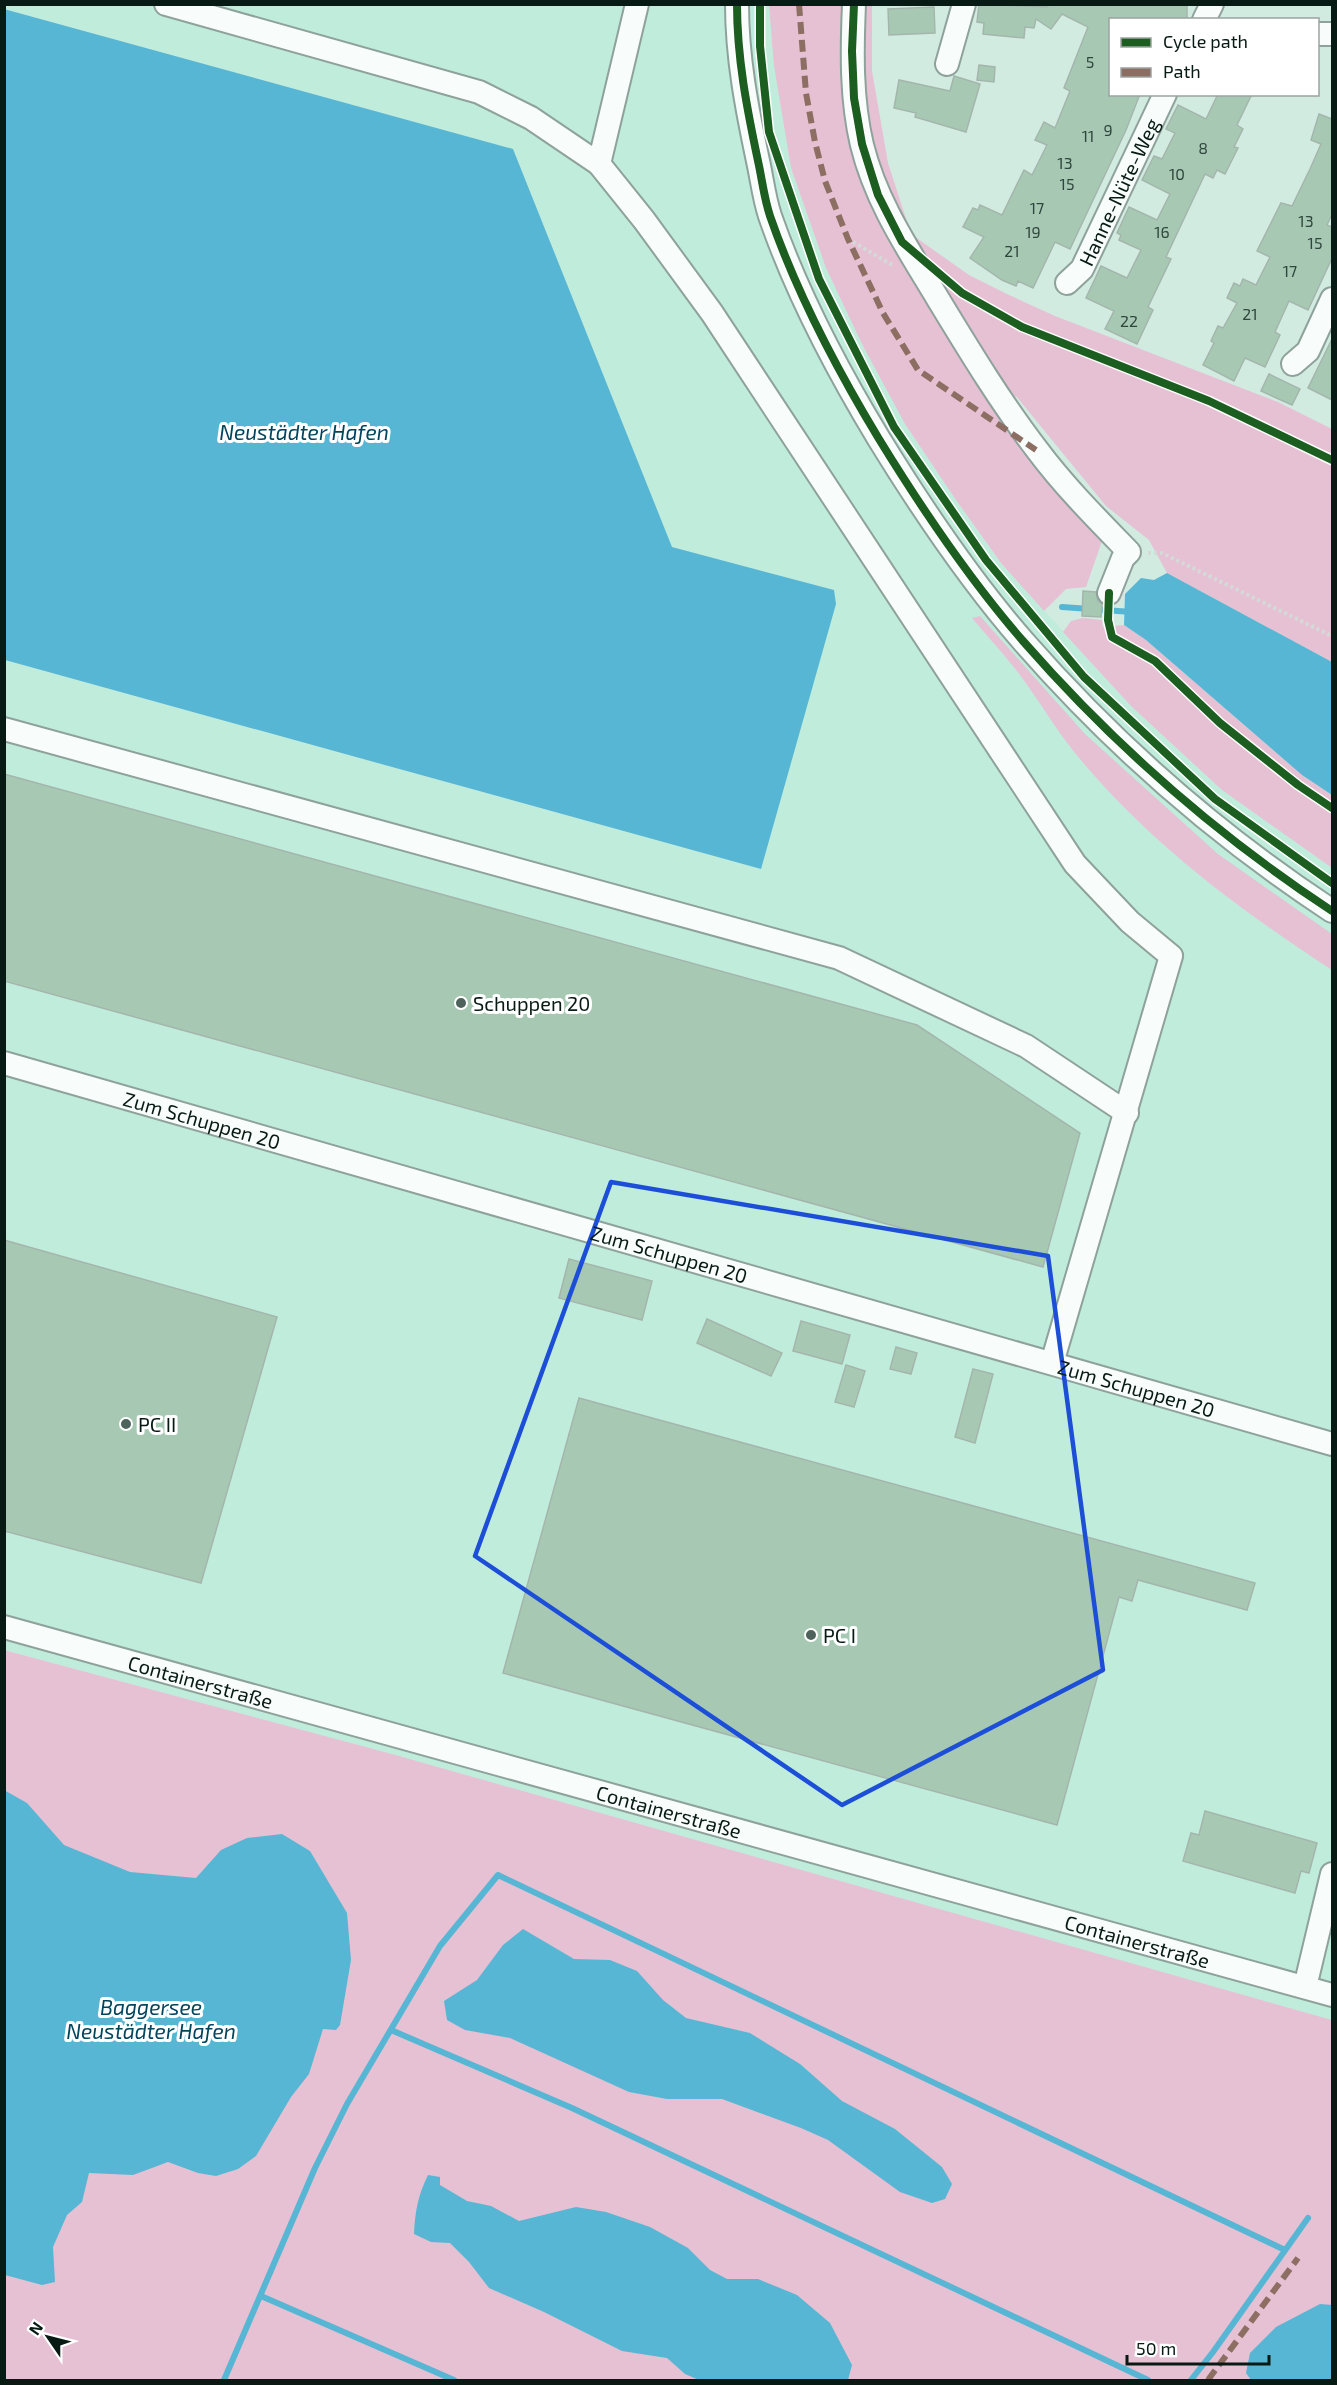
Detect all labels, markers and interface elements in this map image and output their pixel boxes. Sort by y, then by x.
legend [1109,18,1319,96]
text: Cycle path [1163,30,1248,52]
house number: 5 [1086,52,1094,71]
text: Path [1163,60,1201,82]
street label: Hanne-Nüte-Weg [1073,114,1164,269]
house number: 9 [1103,120,1113,139]
house number: 11 [1082,126,1094,145]
house number: 8 [1198,138,1208,157]
house number: 13 [1057,153,1073,172]
house number: 10 [1169,164,1185,183]
house number: 15 [1060,174,1074,193]
house number: 17 [1030,198,1044,217]
house number: 13 [1298,211,1314,230]
house number: 19 [1025,222,1041,241]
house number: 16 [1154,222,1170,241]
house number: 15 [1308,233,1322,252]
house number: 21 [1004,241,1020,260]
house number: 17 [1283,261,1297,280]
house number: 21 [1242,304,1258,323]
house number: 22 [1120,311,1138,330]
water label: Neustädter Hafen [219,419,389,444]
place label: Schuppen 20 [473,991,590,1015]
marker: Schuppen 20 [454,996,468,1010]
street label: Zum Schuppen 20 [121,1086,283,1154]
street label: Zum Schuppen 20 [588,1220,750,1288]
street label: Zum Schuppen 20 [1055,1354,1218,1422]
place label: PC II [138,1412,176,1436]
marker: PC II [119,1417,133,1431]
place label: PC I [823,1623,856,1647]
marker: PC I [804,1628,818,1642]
street label: Containerstraße [125,1650,276,1713]
street label: Containerstraße [594,1780,744,1843]
street label: Containerstraße [1062,1910,1213,1973]
water label: Baggersee Neustädter Hafen [66,1994,236,2043]
north arrow [18,2307,78,2367]
text: N [24,2318,46,2338]
scale bar [1127,2328,1270,2366]
text: 50 m [1136,2337,1176,2359]

